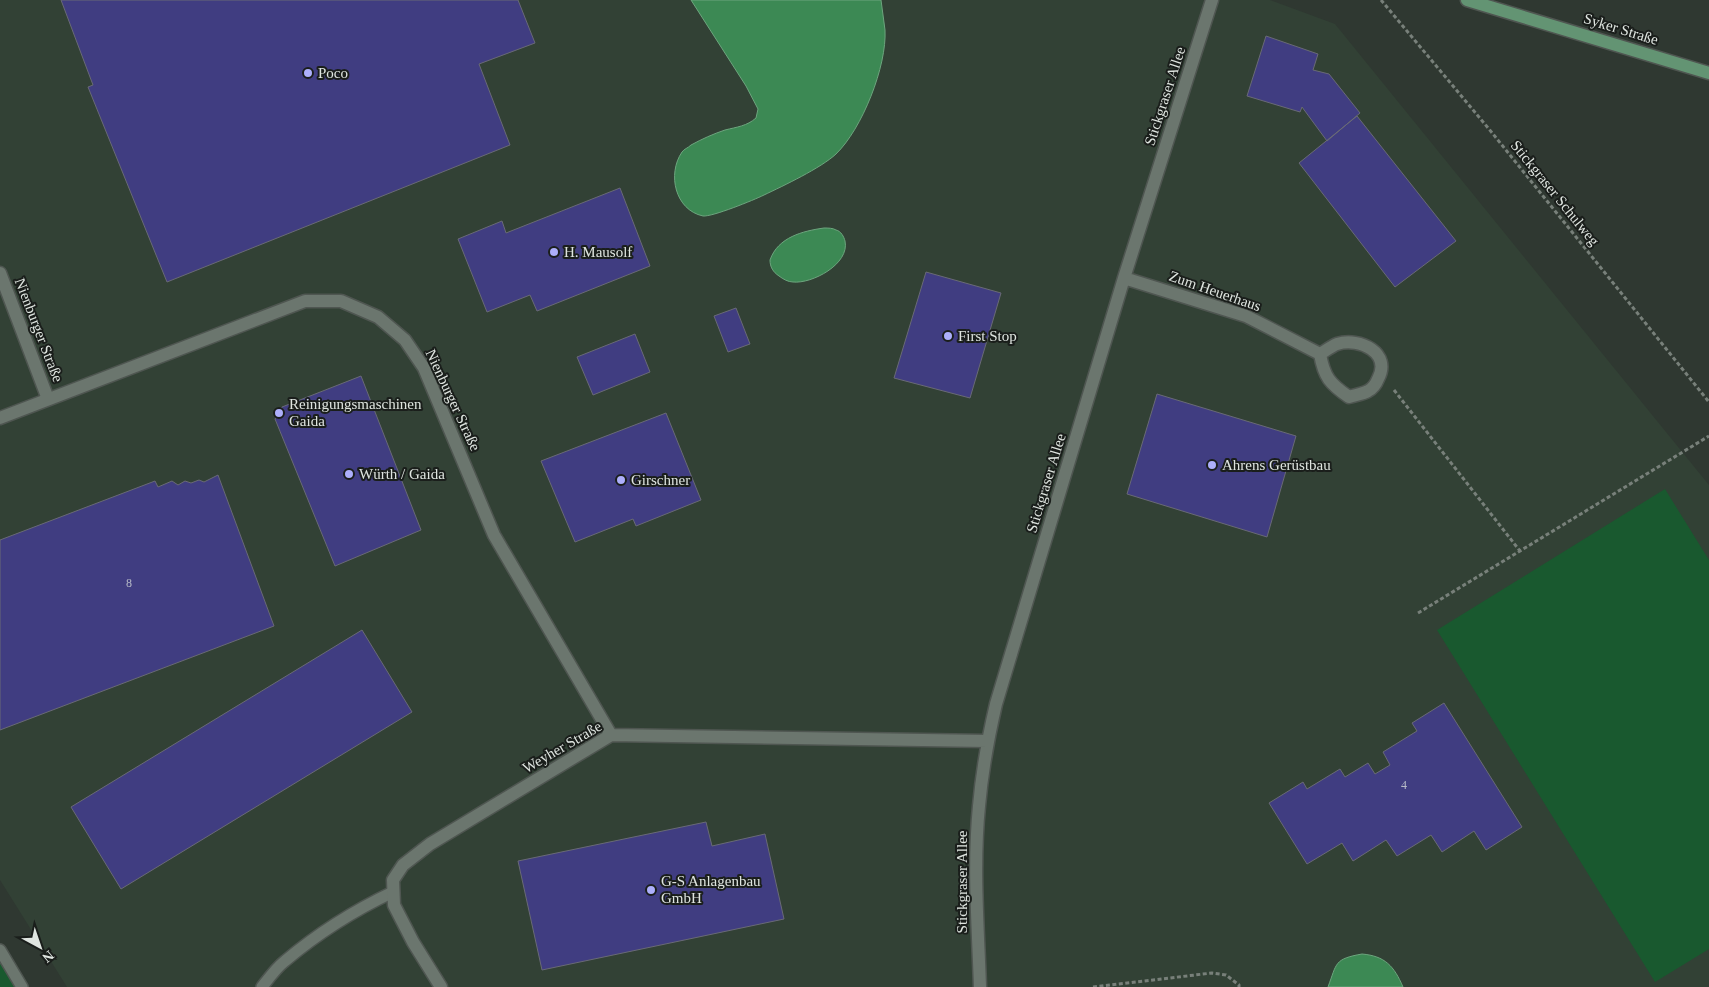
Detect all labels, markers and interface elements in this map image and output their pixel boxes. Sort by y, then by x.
street label: Syker Straße [1582,10,1661,48]
street label: Stickgraser Allee [1141,44,1189,147]
place label: Poco [318,65,348,81]
marker: Poco [302,67,314,79]
street label: Stickgraser Schulweg [1508,137,1603,249]
place label: H. Mausolf [564,244,632,260]
marker: H. Mausolf [548,246,560,258]
street label: Zum Heuerhaus [1167,268,1263,314]
street label: Nienburger Straße [12,276,66,385]
place label: First Stop [958,328,1017,344]
marker: First Stop [942,330,954,342]
street label: Nienburger Straße [422,347,484,454]
place label: Reinigungsmaschinen Gaida [289,396,422,429]
marker: Reinigungsmaschinen Gaida [273,407,285,419]
street label: Stickgraser Allee [1023,431,1069,535]
place label: Ahrens Gerüstbau [1222,457,1331,473]
marker: Ahrens Gerüstbau [1206,459,1218,471]
place label: Würth / Gaida [359,466,445,482]
marker: Würth / Gaida [343,468,355,480]
place label: Girschner [631,472,690,488]
marker: Girschner [615,474,627,486]
house number: 8 [126,576,132,590]
street label: Weyher Straße [520,718,605,776]
house number: 4 [1401,778,1407,792]
street label: Stickgraser Allee [954,830,970,933]
place label: G-S Anlagenbau GmbH [661,873,761,906]
marker: G-S Anlagenbau GmbH [645,884,657,896]
north arrow [15,922,65,972]
text: N [39,948,57,966]

